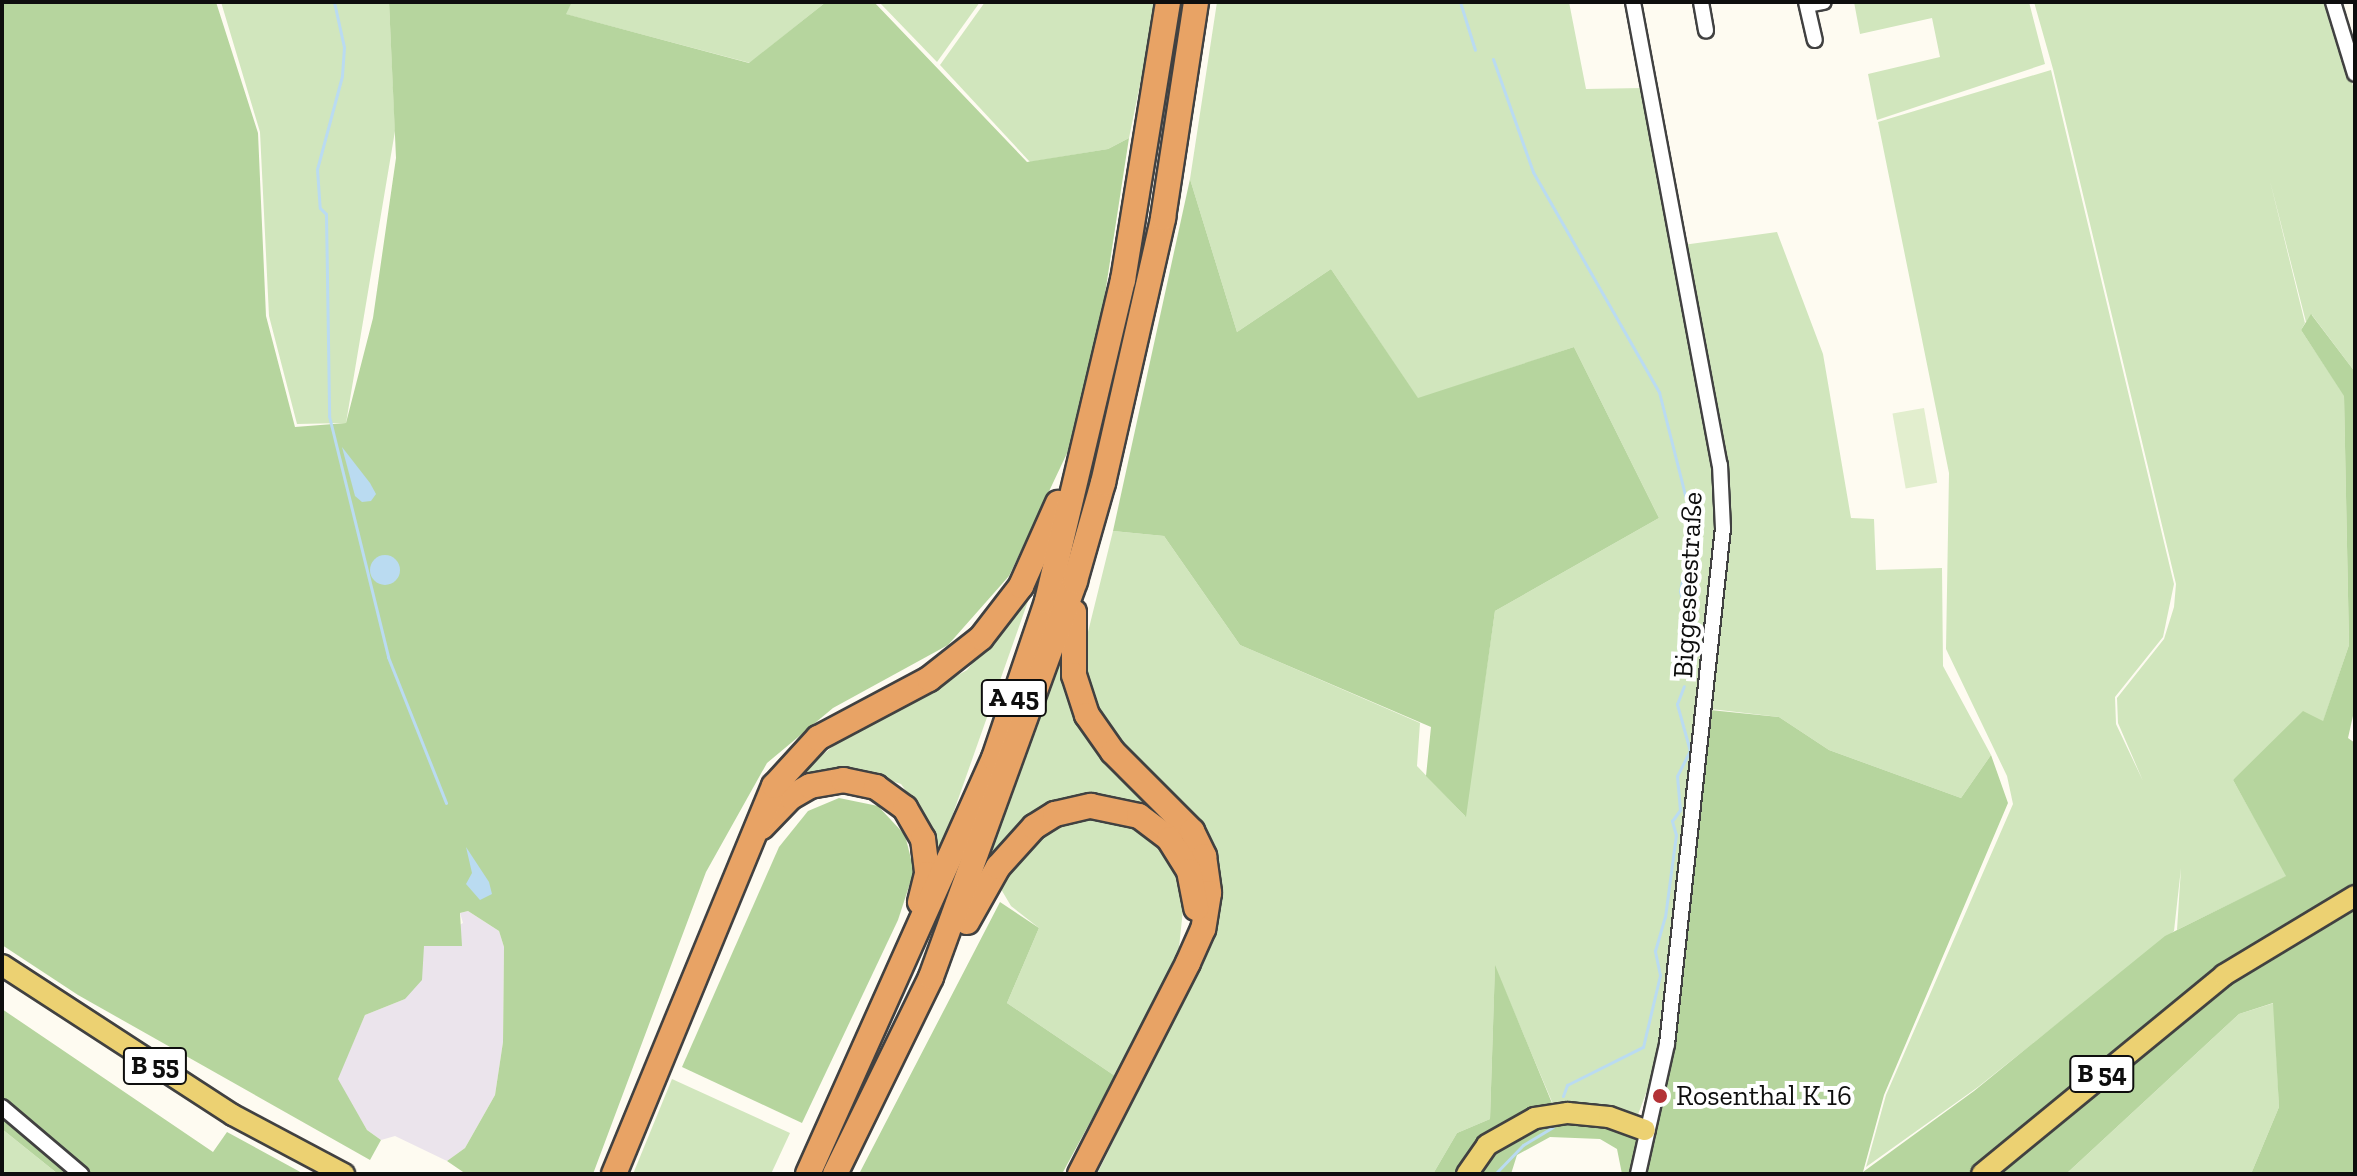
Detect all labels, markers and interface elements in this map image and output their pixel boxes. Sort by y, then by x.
street label: Biggeseestraße [1666,491,1710,679]
road number: A 45 [980,676,1048,720]
road number: B 55 [121,1044,189,1088]
road number: B 54 [2068,1052,2136,1096]
place label: Rosenthal K 16 [1676,1079,1852,1113]
marker: Rosenthal K 16 [1651,1087,1669,1105]

